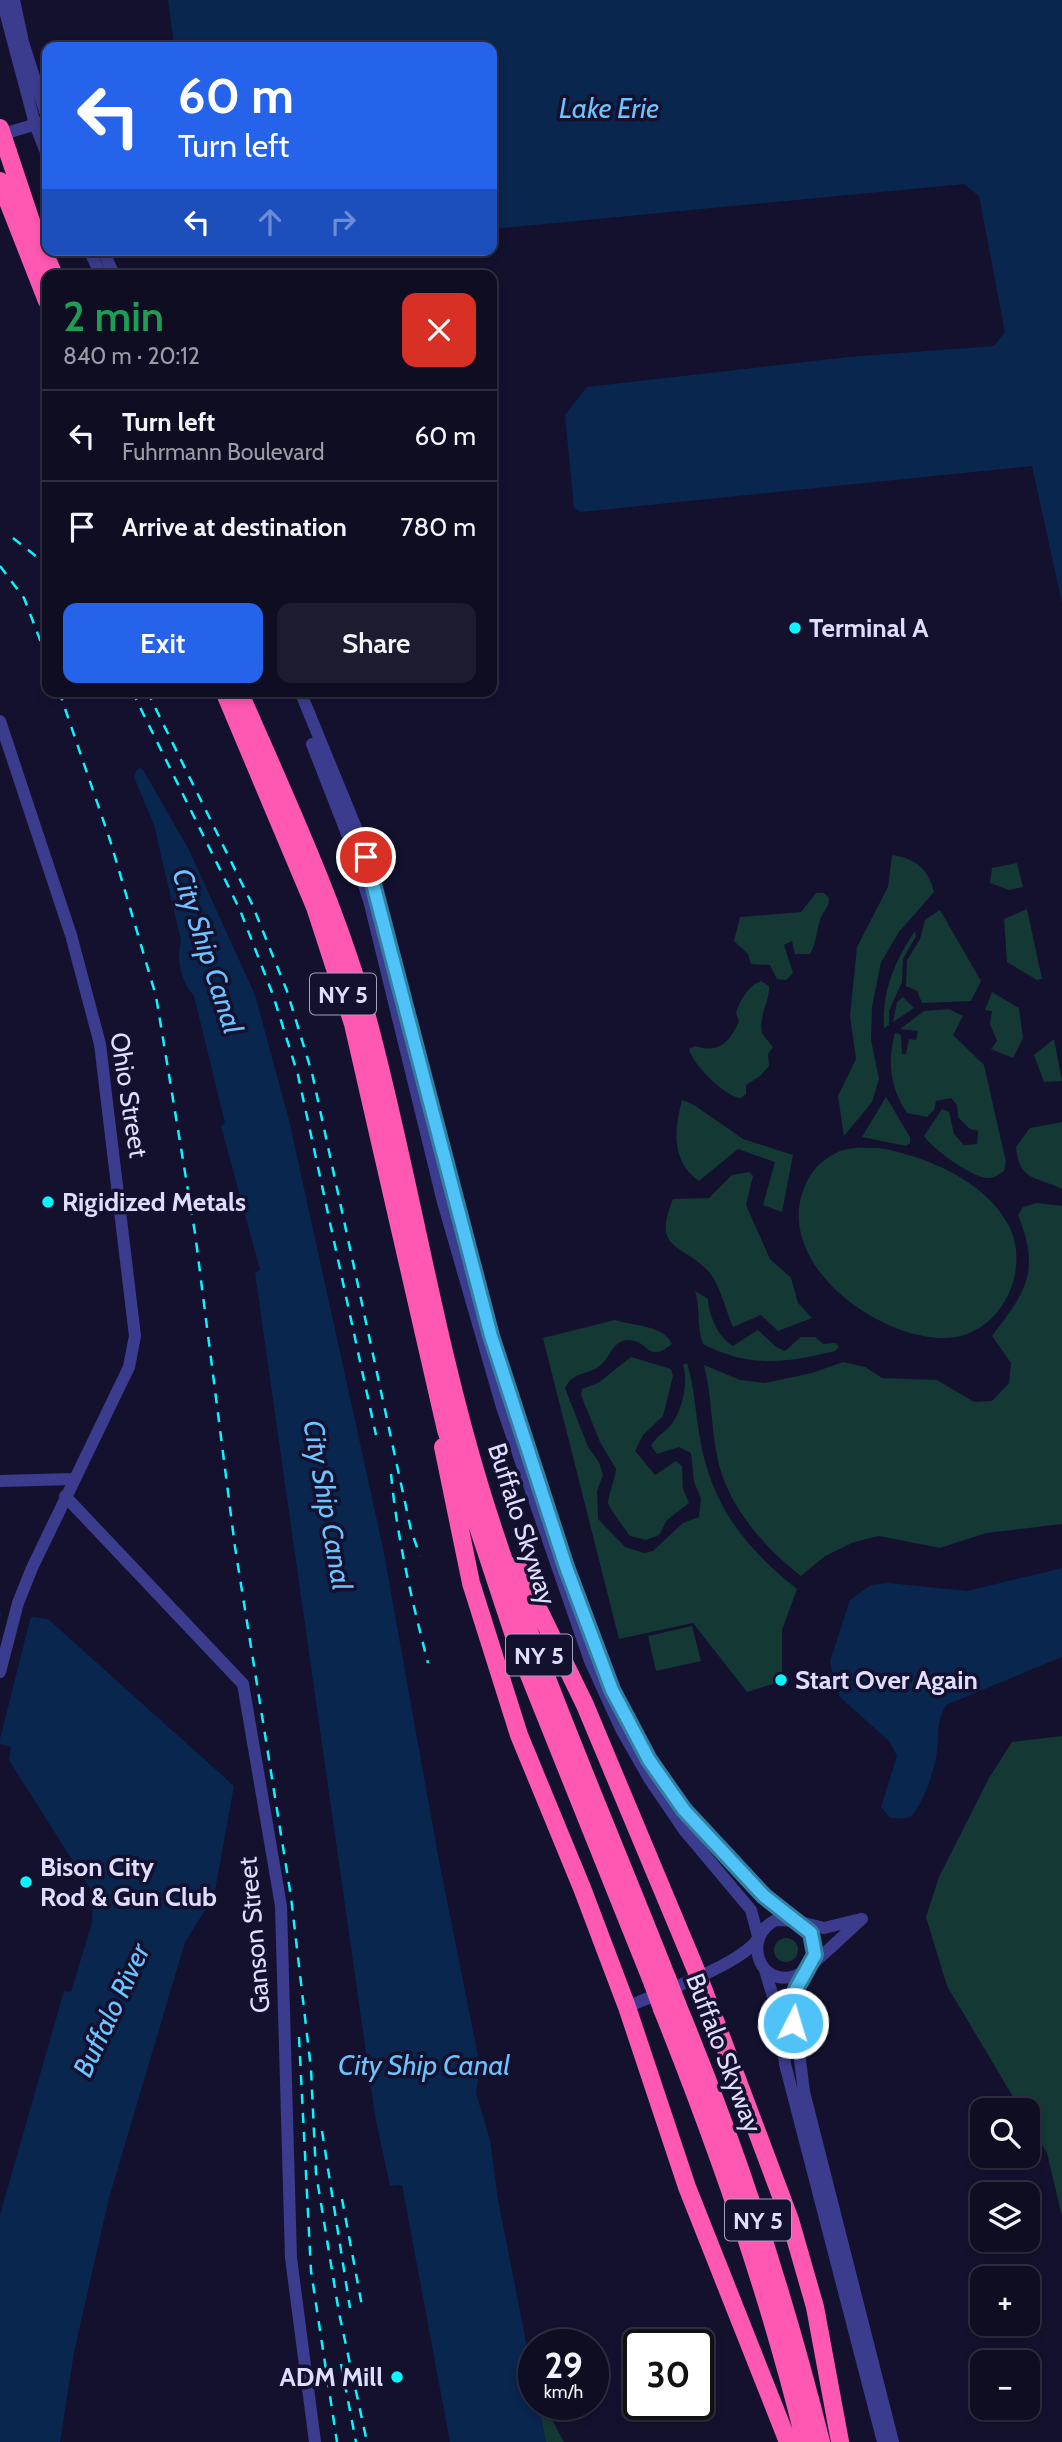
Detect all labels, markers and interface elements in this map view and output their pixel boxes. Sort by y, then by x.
text: 60 m [178,66,294,125]
icon: left [63,70,154,161]
water label: Lake Erie [559,91,659,125]
text: Turn left [178,126,289,165]
icon: left [178,203,216,241]
icon: ahead [251,203,289,241]
icon: right [324,203,362,241]
text: 2 min [63,290,164,342]
button: close [402,293,476,367]
text: 840 m · 20:12 [63,342,200,370]
text: Turn left [122,406,215,438]
icon: left [63,417,101,455]
text: 60 m [414,420,476,452]
text: Fuhrmann Boulevard [122,438,324,466]
icon: arrive [63,508,101,546]
text: Arrive at destination [122,511,347,543]
text: 780 m [400,511,476,543]
button: Exit [63,603,263,683]
button: Share [277,603,476,683]
place label: Terminal A [809,612,929,644]
marker: Terminal A [787,620,803,636]
pin [336,827,396,887]
icon: arrive [347,838,385,876]
water label: City Ship Canal [165,864,251,1038]
road number: NY 5 [310,974,376,1014]
street label: Ohio Street [103,1030,155,1160]
place label: Rigidized Metals [62,1186,246,1218]
marker: Rigidized Metals [40,1194,56,1210]
water label: City Ship Canal [296,1417,360,1593]
street label: Buffalo Skyway [481,1439,563,1609]
road number: NY 5 [506,1634,572,1675]
place label: Start Over Again [795,1664,978,1696]
marker: Start Over Again [773,1672,789,1688]
place label: Bison City Rod & Gun Club [40,1851,217,1913]
street label: Ganson Street [231,1855,277,2014]
marker: Bison City Rod & Gun Club [18,1874,34,1890]
water label: Buffalo River [65,1937,157,2082]
street label: Buffalo Skyway [679,1969,769,2137]
position arrow [756,1986,830,2060]
water label: City Ship Canal [338,2048,510,2082]
map controls [970,2098,1040,2420]
button: search [970,2098,1040,2168]
button: layers [970,2182,1040,2252]
road number: NY 5 [725,2200,791,2241]
button: + [970,2266,1040,2336]
speed limit sign: 30 [623,2329,714,2420]
text: 29 [544,2344,583,2387]
button: − [970,2350,1040,2420]
place label: ADM Mill [279,2361,383,2393]
marker: ADM Mill [389,2369,405,2385]
text: km/h [544,2381,583,2403]

